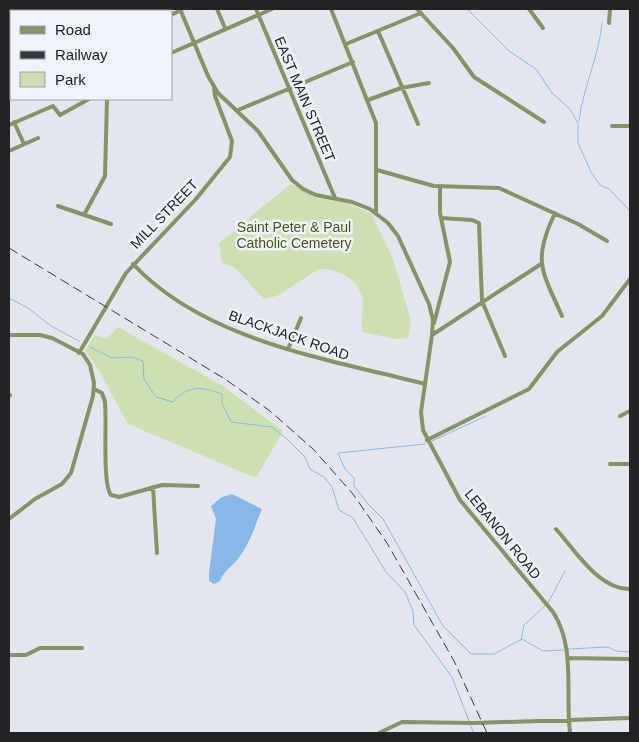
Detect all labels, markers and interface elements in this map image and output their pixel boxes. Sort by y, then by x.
legend [10,10,172,100]
text: Road [55,21,91,38]
street label: EAST MAIN STREET [271,34,339,164]
text: Railway [55,46,108,63]
text: Park [55,71,86,88]
street label: MILL STREET [127,176,201,252]
park label: Saint Peter & Paul Catholic Cemetery [236,219,352,251]
street label: BLACKJACK ROAD [227,307,351,363]
street label: LEBANON ROAD [462,486,544,582]

